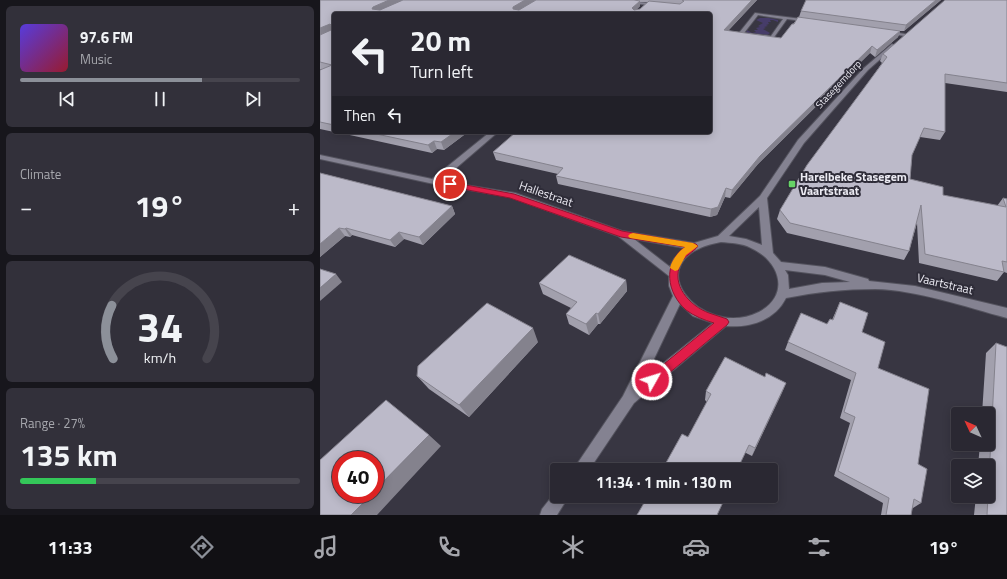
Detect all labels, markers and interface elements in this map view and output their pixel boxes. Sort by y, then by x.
text: 20 m [410,19,471,62]
text: 97.6 FM [80,26,133,49]
icon: left [344,28,396,80]
text: Music [80,49,112,69]
street label: Stasegemdorp [812,57,865,112]
text: Turn left [410,58,473,85]
icon: previous [56,88,78,110]
icon: pause [149,88,171,110]
icon: next [242,88,264,110]
text: Then [344,104,376,127]
icon: left [384,104,406,126]
text: Climate [20,164,61,184]
pin [433,167,467,201]
place label: Harelbeke Stasegem Vaartstraat [800,167,907,200]
icon: arrive [439,173,461,195]
street label: Hallestraat [517,175,576,212]
marker: Harelbeke Stasegem Vaartstraat [787,179,797,189]
text: 19° [135,183,185,229]
text: − [20,190,32,224]
text: + [288,190,300,224]
street label: Vaartstraat [915,268,976,299]
text: 34 [137,295,183,358]
text: km/h [144,347,176,369]
position arrow [631,359,673,401]
north arrow [951,407,995,451]
map controls [951,407,995,503]
text: Range · 27% [20,413,85,433]
text: 135 km [20,432,118,478]
speed limit sign: 40 [332,451,384,503]
button: layers [951,459,995,503]
text: 11:34 · 1 min · 130 m [596,471,732,494]
icon: directions [188,533,216,561]
icon: music [312,533,340,561]
icon: phone [435,533,463,561]
icon: climate [559,533,587,561]
icon: car [682,533,710,561]
icon: filters [805,533,833,561]
text: 11:33 [48,534,93,561]
text: 19° [929,534,959,561]

